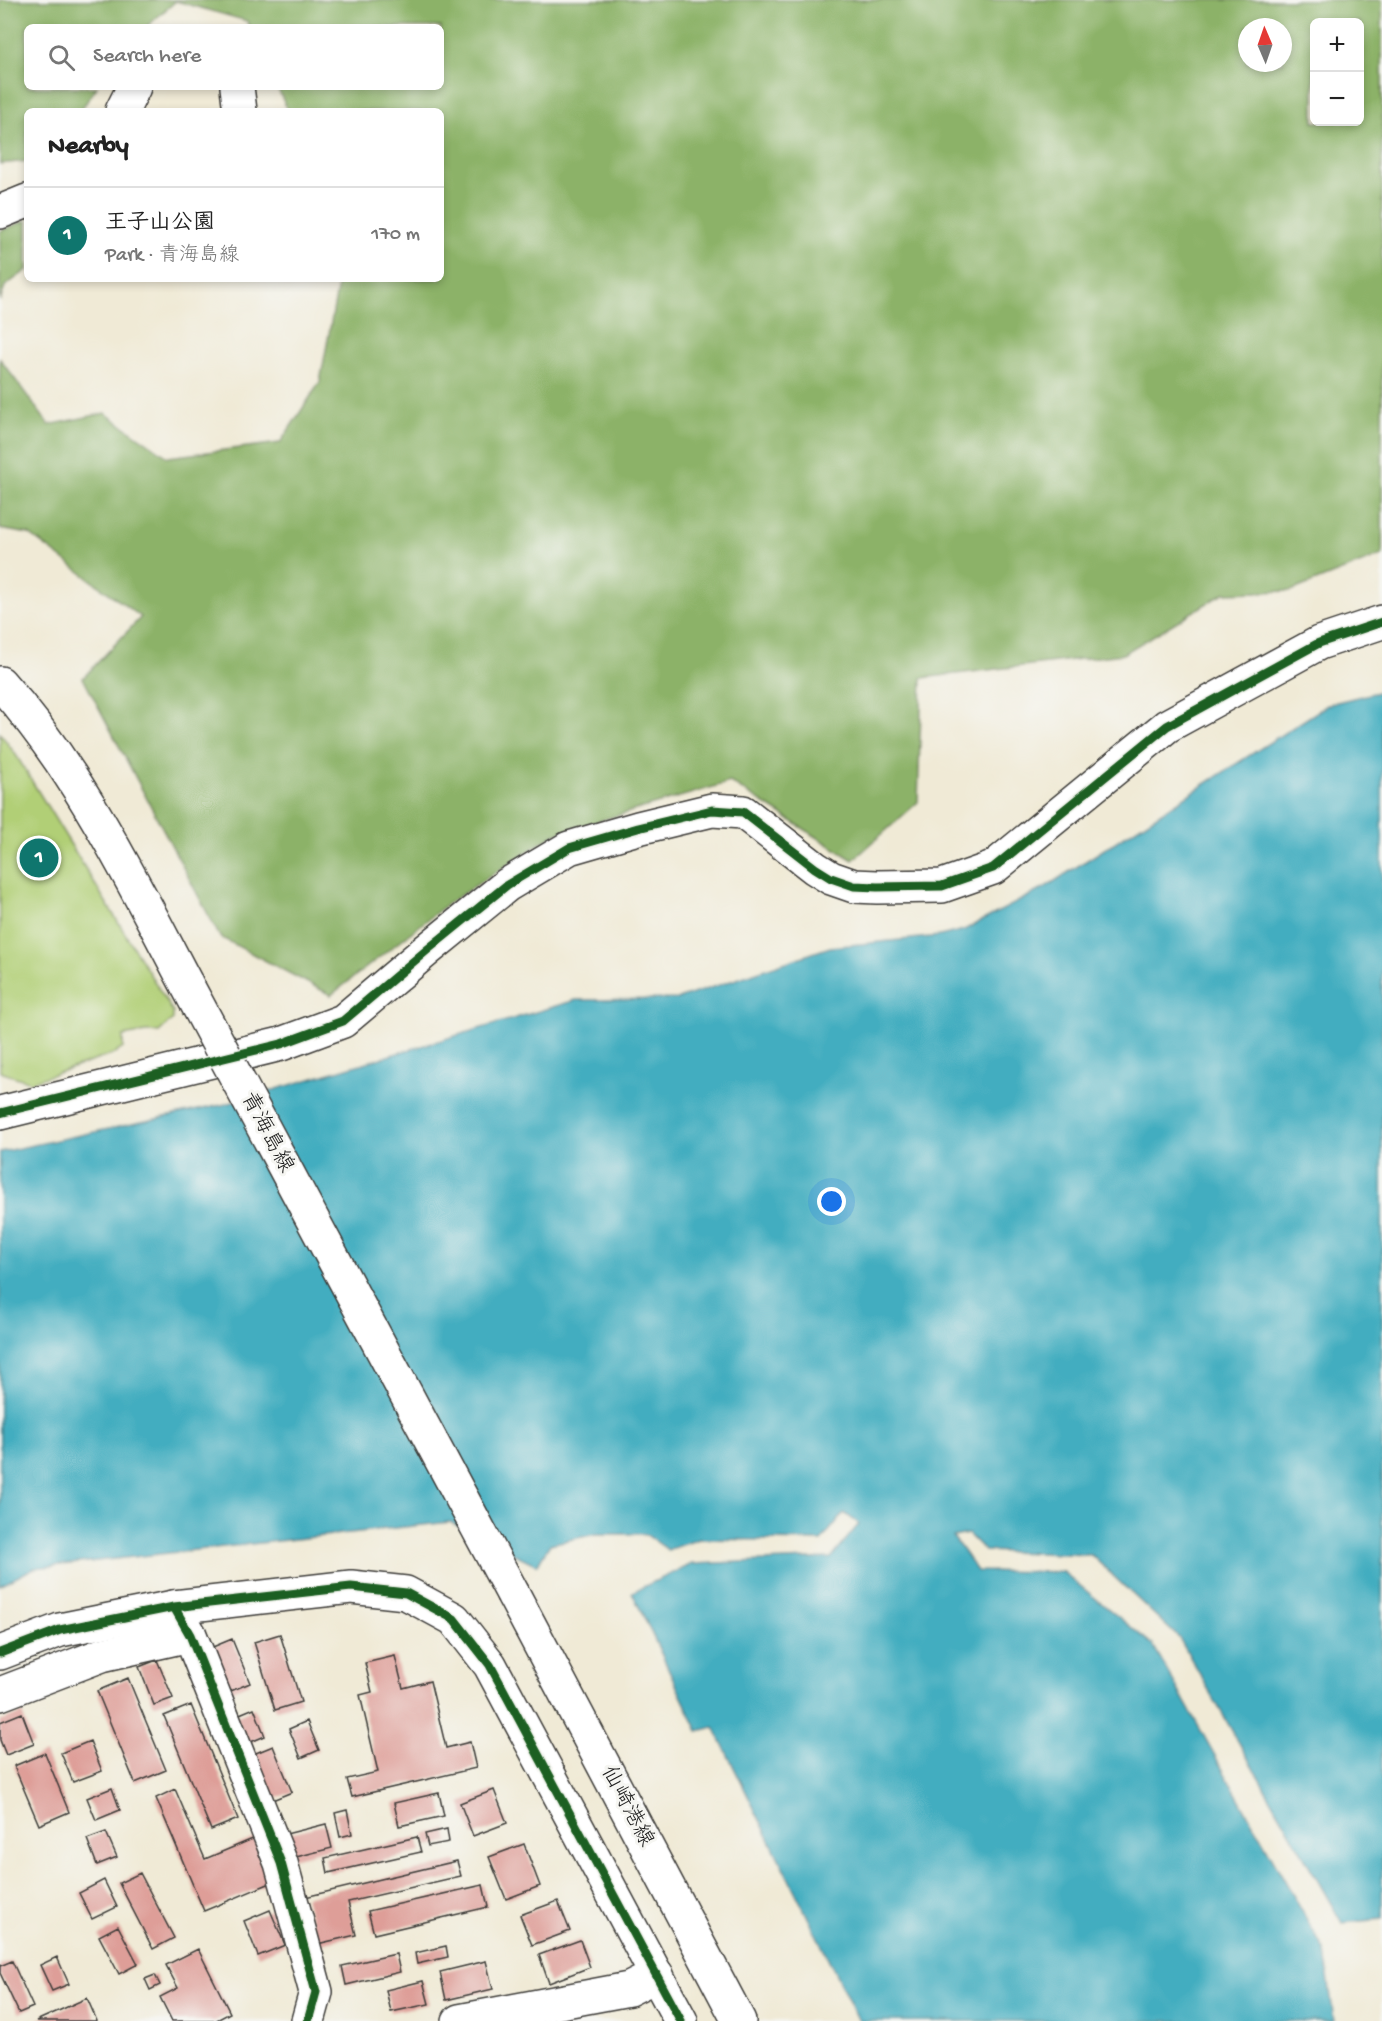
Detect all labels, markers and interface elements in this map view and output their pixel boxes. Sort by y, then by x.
north arrow [1238,18,1292,72]
map controls [1310,18,1364,126]
button: + [1310,18,1364,72]
search box [24,24,444,90]
icon: search [45,41,78,74]
text: Search here [93,44,201,70]
button: − [1310,72,1364,126]
text: Nearby [48,132,129,163]
text: 王子山公園 [105,211,215,237]
text: 1 [63,224,72,247]
text: 170 m [371,224,420,247]
text: Park · 青海島線 [105,245,239,268]
pin: 1 [20,836,58,880]
street label: 青海島線 [234,1088,299,1178]
your location [817,1187,846,1216]
street label: 仙崎港線 [594,1762,659,1852]

